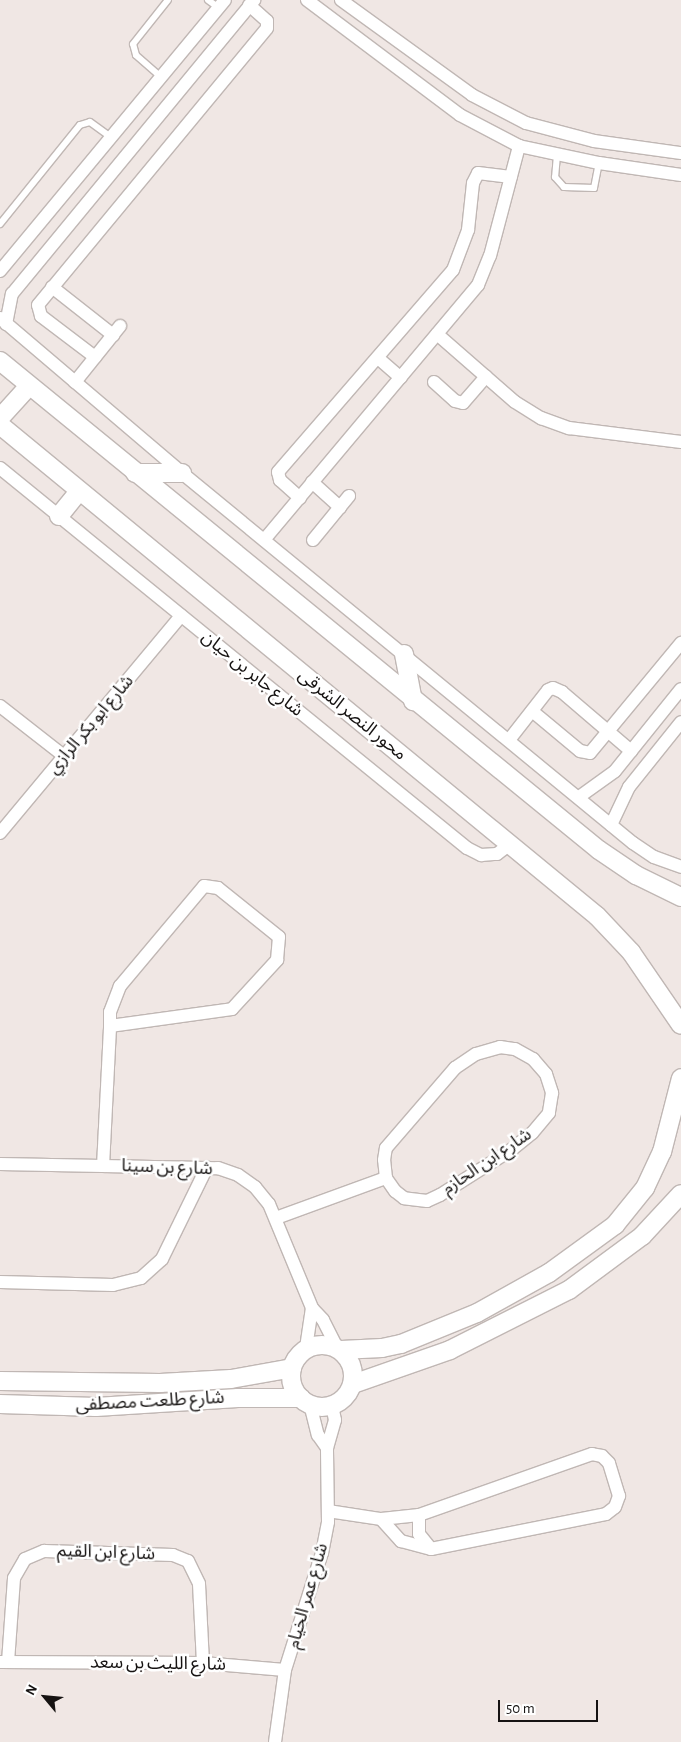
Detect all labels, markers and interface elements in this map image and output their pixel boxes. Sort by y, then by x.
street label: شارع جابر بن حيان [197,626,307,722]
street label: محور النصر الشرقى [293,665,411,765]
street label: شارع ابو بكر الرازي [43,671,139,779]
street label: شارع ابن الحازم [438,1124,536,1200]
street label: شارع بن سينا [121,1156,213,1180]
street label: شارع طلعت مصطفى [75,1387,225,1417]
street label: شارع ابن القيم [57,1540,155,1566]
street label: شارع عمر الخيام [283,1541,333,1651]
street label: شارع الليث بن سعد [90,1652,226,1676]
north arrow [20,1672,70,1722]
text: N [23,1682,40,1698]
scale bar [501,1690,601,1722]
text: 50 m [506,1701,535,1716]

